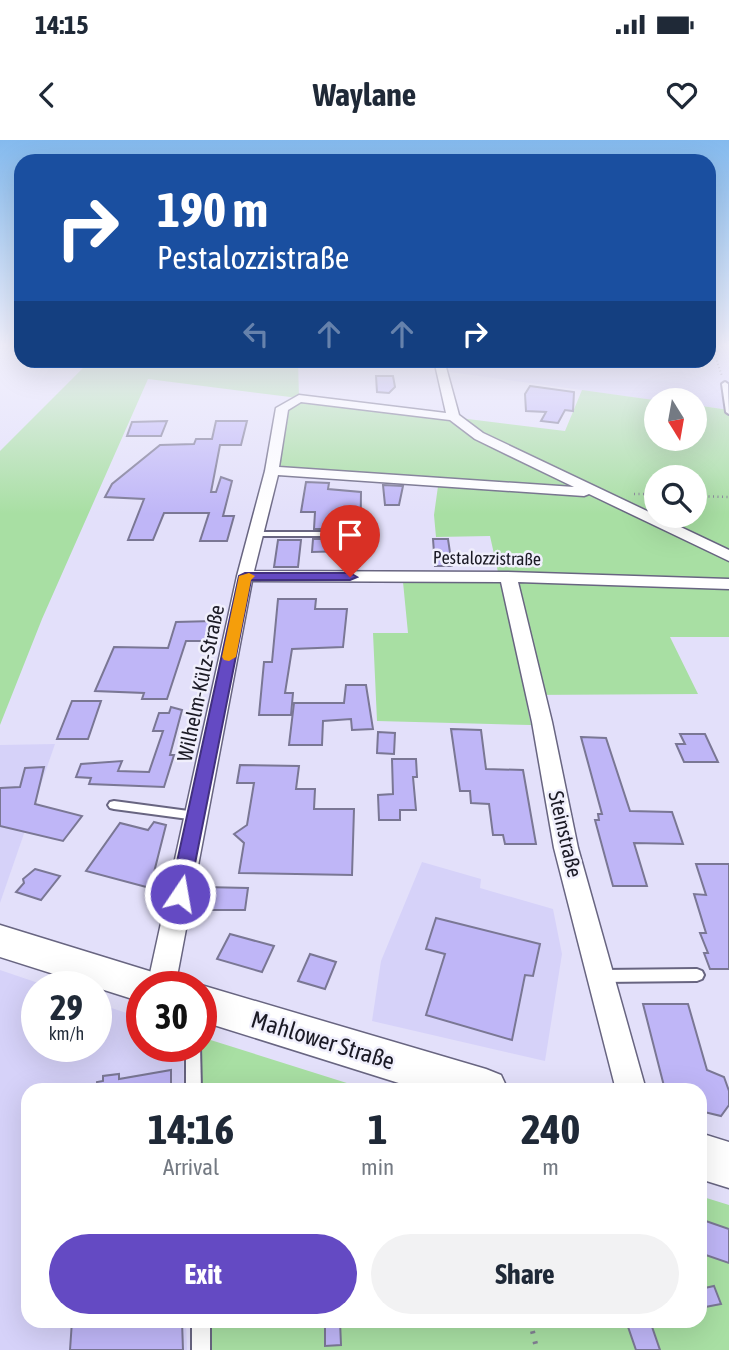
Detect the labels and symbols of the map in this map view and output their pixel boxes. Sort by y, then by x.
north arrow [644,388,707,452]
pin [320,505,380,577]
street label: Pestalozzistraße [433,547,541,569]
street label: Wilhelm-Külz-Straße [172,602,228,764]
street label: Steinstraße [544,789,588,879]
position arrow [143,857,217,931]
speed limit sign: 30 [126,971,217,1062]
street label: Mahlower Straße [248,1005,398,1075]

